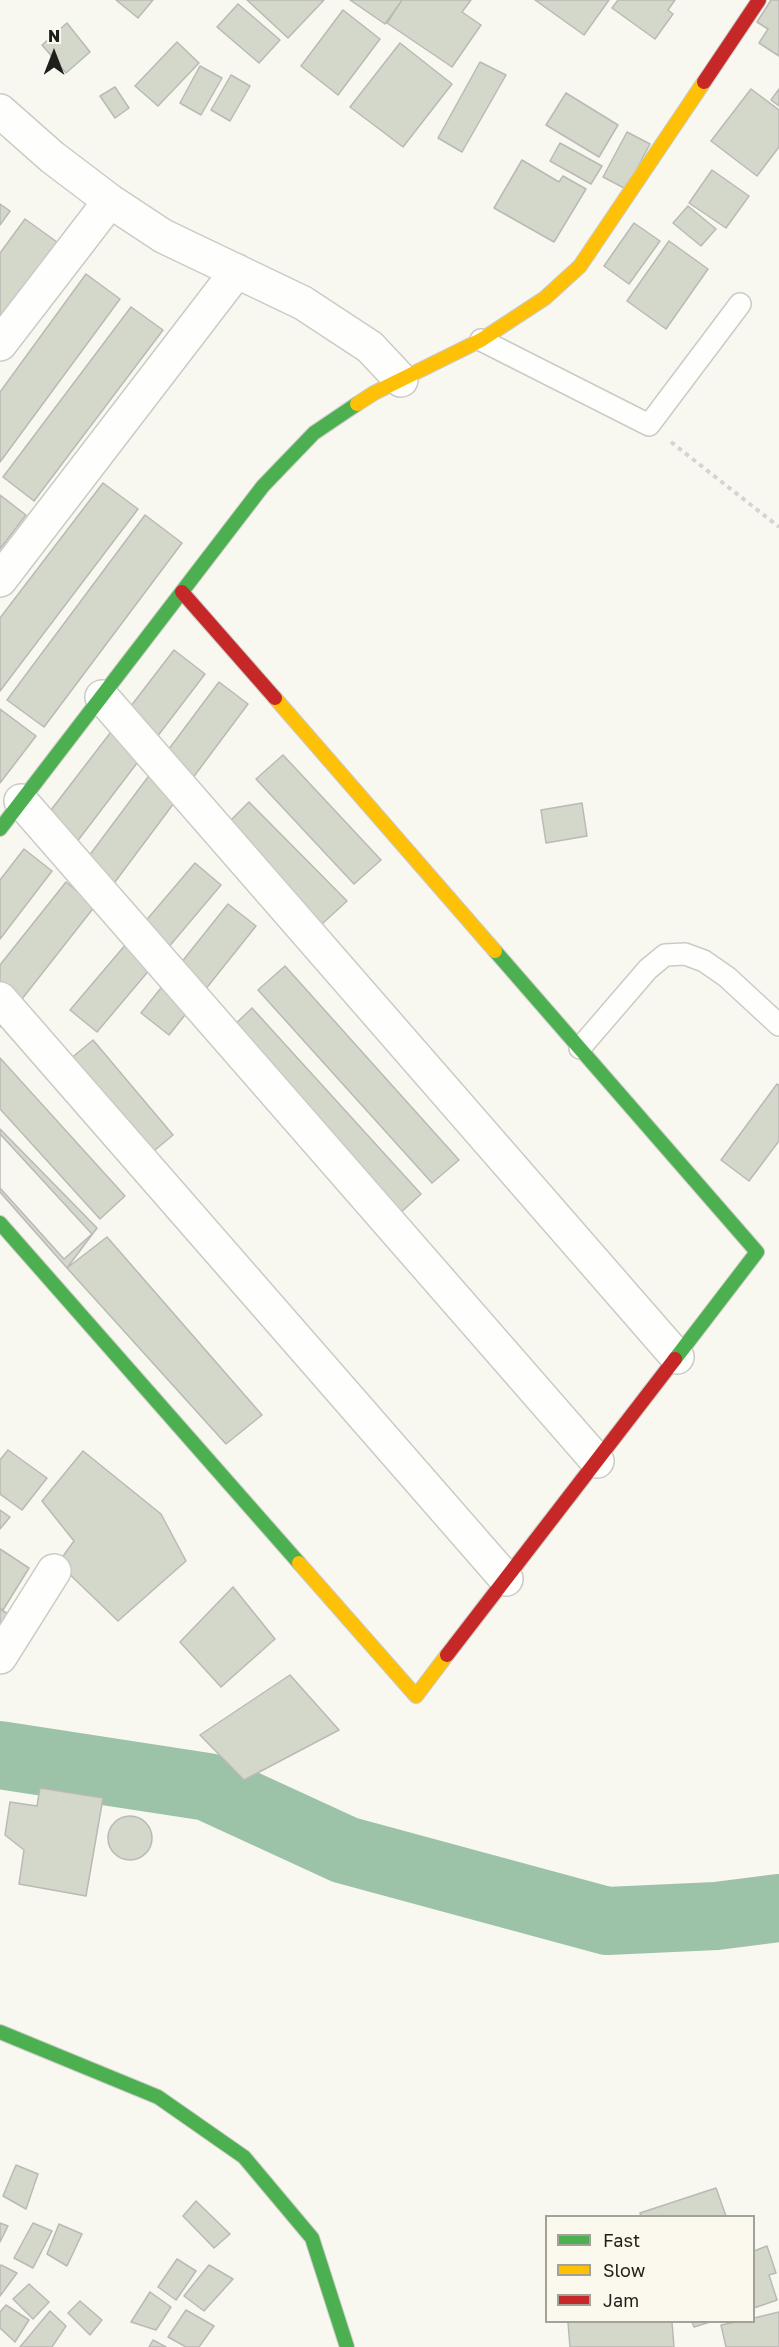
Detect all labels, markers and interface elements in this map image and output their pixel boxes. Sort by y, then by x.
north arrow [24,24,84,84]
text: N [48,26,60,46]
legend [545,2215,755,2323]
text: Fast [603,2229,640,2251]
text: Slow [603,2259,645,2281]
text: Jam [603,2289,639,2311]

